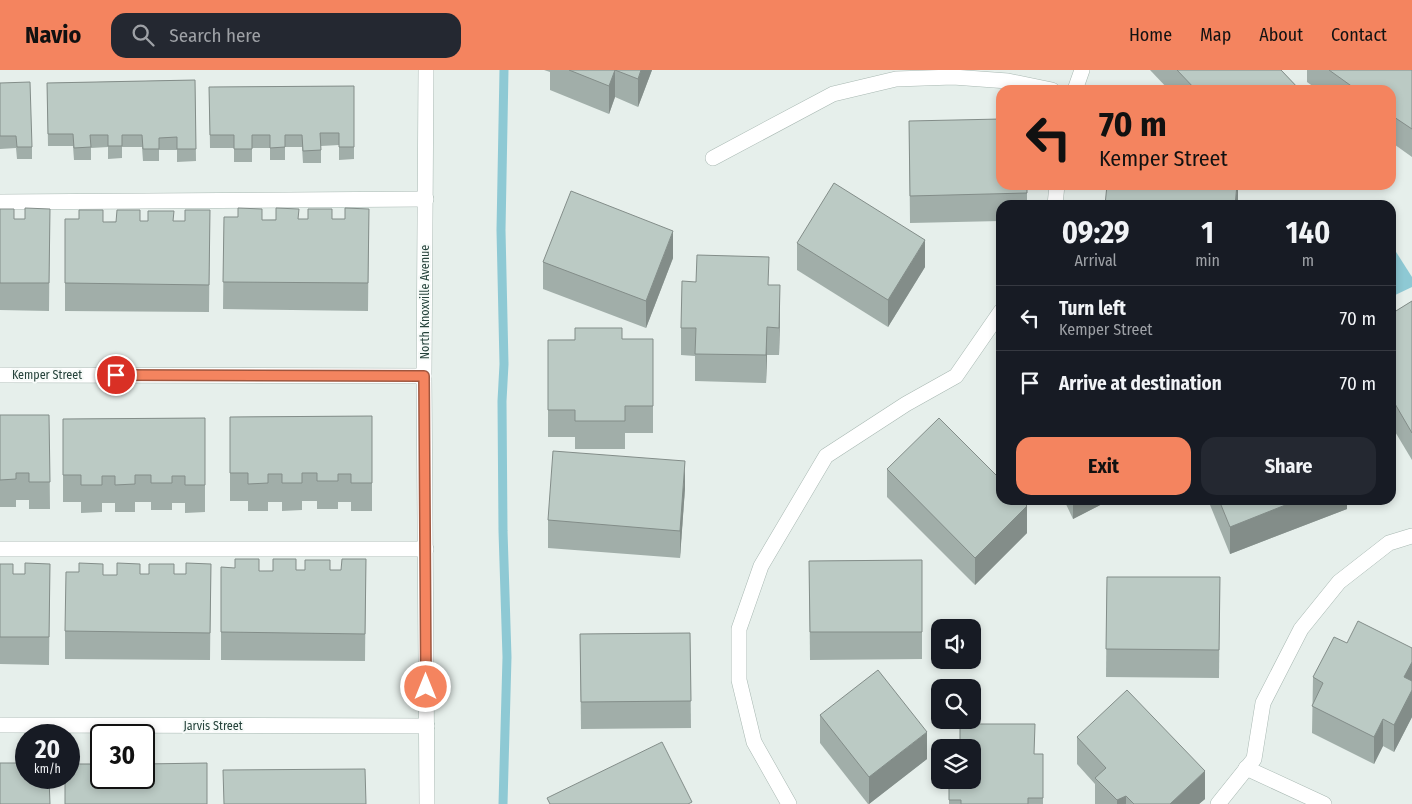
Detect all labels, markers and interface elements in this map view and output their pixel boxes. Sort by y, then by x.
search box [111,13,461,58]
text: Navio [25,21,81,49]
icon: search [129,21,157,49]
text: Search here [169,24,261,47]
text: Home [1129,24,1172,46]
text: Map [1200,24,1231,46]
text: About [1259,24,1303,46]
text: Contact [1331,24,1387,46]
text: 70 m [1099,103,1167,145]
icon: left [1016,105,1081,170]
text: Kemper Street [1099,145,1228,172]
text: 09:29 [1062,215,1130,251]
text: 1 [1201,215,1214,251]
text: 140 [1286,215,1330,251]
street label: North Knoxville Avenue [418,245,432,359]
text: Arrival [1074,251,1117,270]
text: min [1195,251,1220,270]
text: m [1302,251,1314,270]
text: Turn left [1059,297,1126,320]
icon: left [1016,304,1044,332]
text: 70 m [1340,307,1376,330]
text: Kemper Street [1059,320,1153,339]
pin [95,354,137,396]
icon: arrive [102,361,130,389]
street label: Kemper Street [12,368,82,382]
icon: arrive [1016,369,1044,397]
text: Arrive at destination [1059,372,1222,395]
text: 70 m [1340,372,1376,395]
button: Exit [1016,437,1191,495]
button: Share [1201,437,1376,495]
map controls [931,619,981,789]
button: sound [931,619,981,669]
position arrow [399,660,451,712]
button: search [931,679,981,729]
street label: Jarvis Street [183,719,243,733]
speed limit sign: 30 [90,724,155,789]
text: 20 [35,735,60,765]
button: layers [931,739,981,789]
text: km/h [34,762,61,776]

